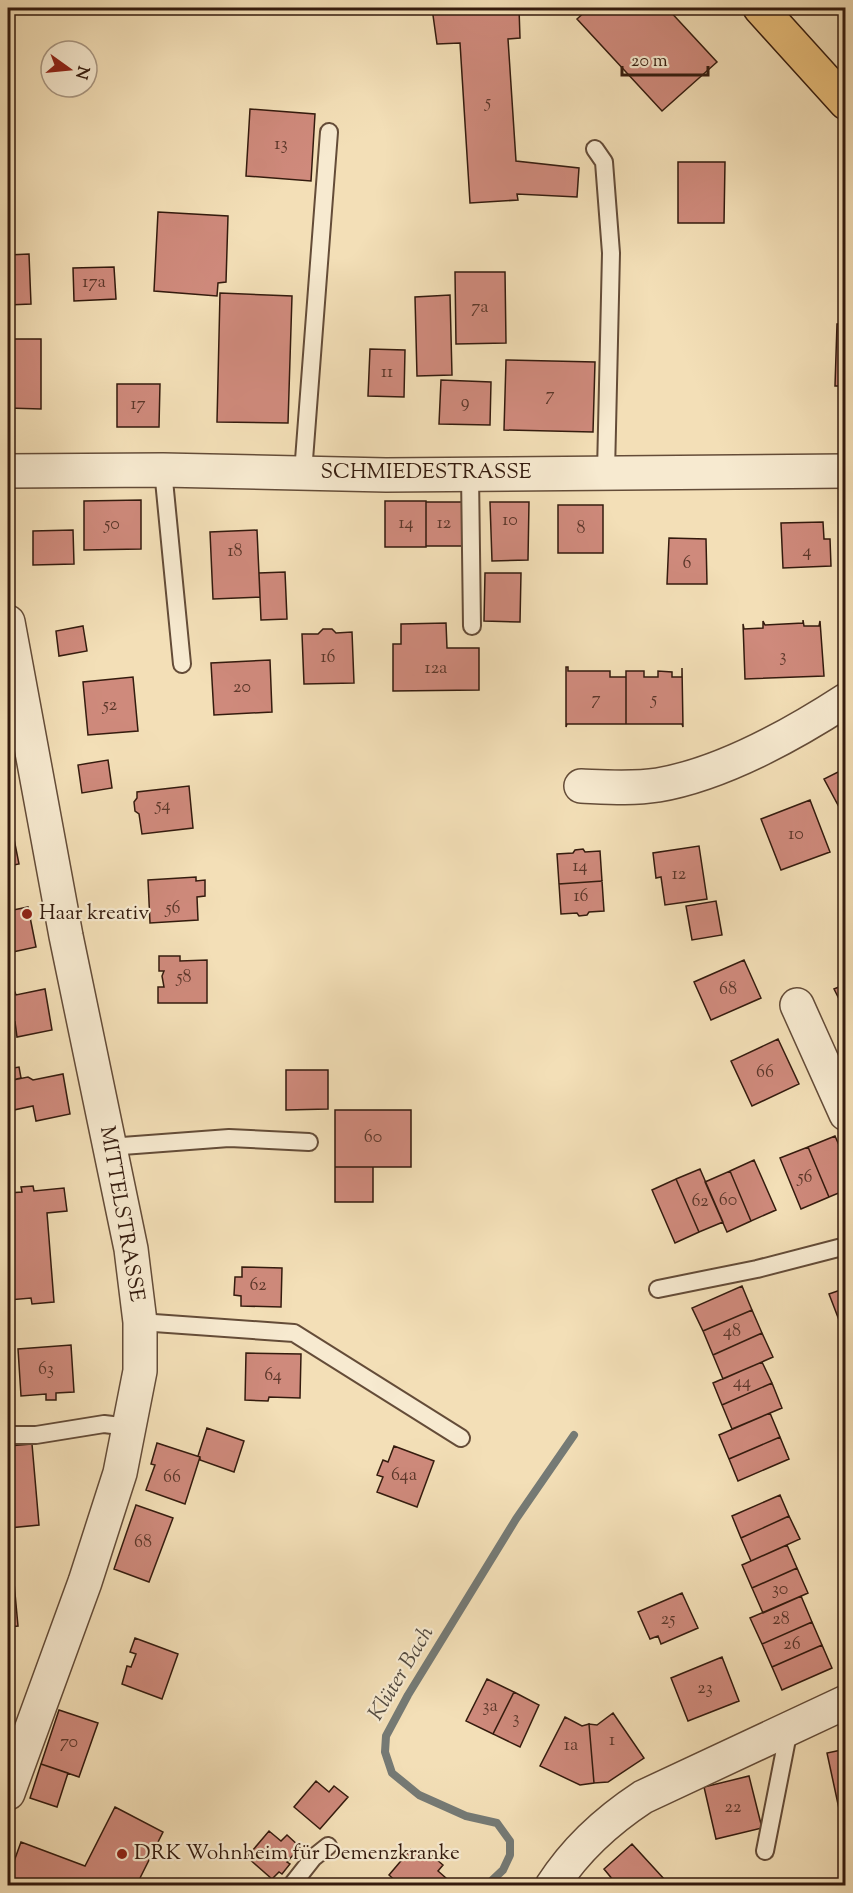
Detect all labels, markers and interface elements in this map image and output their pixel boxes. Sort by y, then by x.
north arrow [39,39,99,99]
scale bar [622,39,708,77]
text: 20 m [631,49,668,75]
text: N [68,63,94,82]
house number: 5 [484,90,491,116]
house number: 13 [274,132,288,158]
house number: 17a [82,270,106,296]
house number: 7a [471,295,489,321]
house number: 11 [381,360,393,386]
house number: 7 [545,383,555,409]
house number: 9 [461,390,470,416]
house number: 17 [130,392,146,418]
street label: SCHMIEDESTRASSE [320,458,532,488]
house number: 10 [502,508,518,534]
house number: 14 [398,511,414,537]
house number: 12 [437,511,452,537]
house number: 50 [103,512,120,538]
house number: 8 [577,516,586,542]
house number: 18 [227,539,243,565]
house number: 4 [802,539,812,565]
house number: 6 [683,551,692,577]
house number: 3 [779,644,787,670]
house number: 16 [320,645,336,671]
house number: 12a [425,656,447,682]
house number: 20 [233,675,251,701]
house number: 7 [591,687,601,713]
house number: 5 [650,687,657,713]
house number: 52 [102,693,118,719]
house number: 54 [154,793,171,819]
house number: 10 [788,822,804,848]
house number: 14 [572,854,588,880]
house number: 12 [672,862,687,888]
house number: 16 [573,884,589,910]
house number: 56 [164,896,181,922]
place label: Haar kreativ [39,899,149,929]
marker: Haar kreativ [20,907,34,921]
house number: 58 [175,965,192,991]
house number: 68 [719,977,737,1003]
house number: 66 [756,1060,774,1086]
street label: MITTELSTRASSE [91,1124,151,1304]
house number: 60 [364,1125,382,1151]
house number: 56 [796,1165,813,1191]
house number: 60 [719,1188,737,1214]
house number: 62 [691,1189,709,1215]
house number: 62 [249,1273,267,1299]
house number: 48 [723,1319,741,1345]
house number: 63 [38,1357,54,1383]
house number: 64 [264,1363,282,1389]
house number: 44 [733,1370,751,1396]
house number: 64a [391,1463,417,1489]
house number: 66 [163,1465,181,1491]
house number: 68 [134,1530,152,1556]
house number: 30 [772,1577,788,1603]
house number: 25 [661,1607,675,1633]
house number: 28 [772,1607,790,1633]
water label: Klüter Bach [361,1620,443,1727]
house number: 26 [783,1632,801,1658]
house number: 23 [697,1676,713,1702]
house number: 3a [482,1694,498,1720]
house number: 3 [512,1706,520,1732]
house number: 1 [609,1728,615,1754]
house number: 70 [60,1730,78,1756]
house number: 1a [564,1733,578,1759]
house number: 22 [725,1795,742,1821]
place label: DRK Wohnheim für Demenzkranke [134,1839,460,1869]
marker: DRK Wohnheim für Demenzkranke [115,1847,129,1861]

